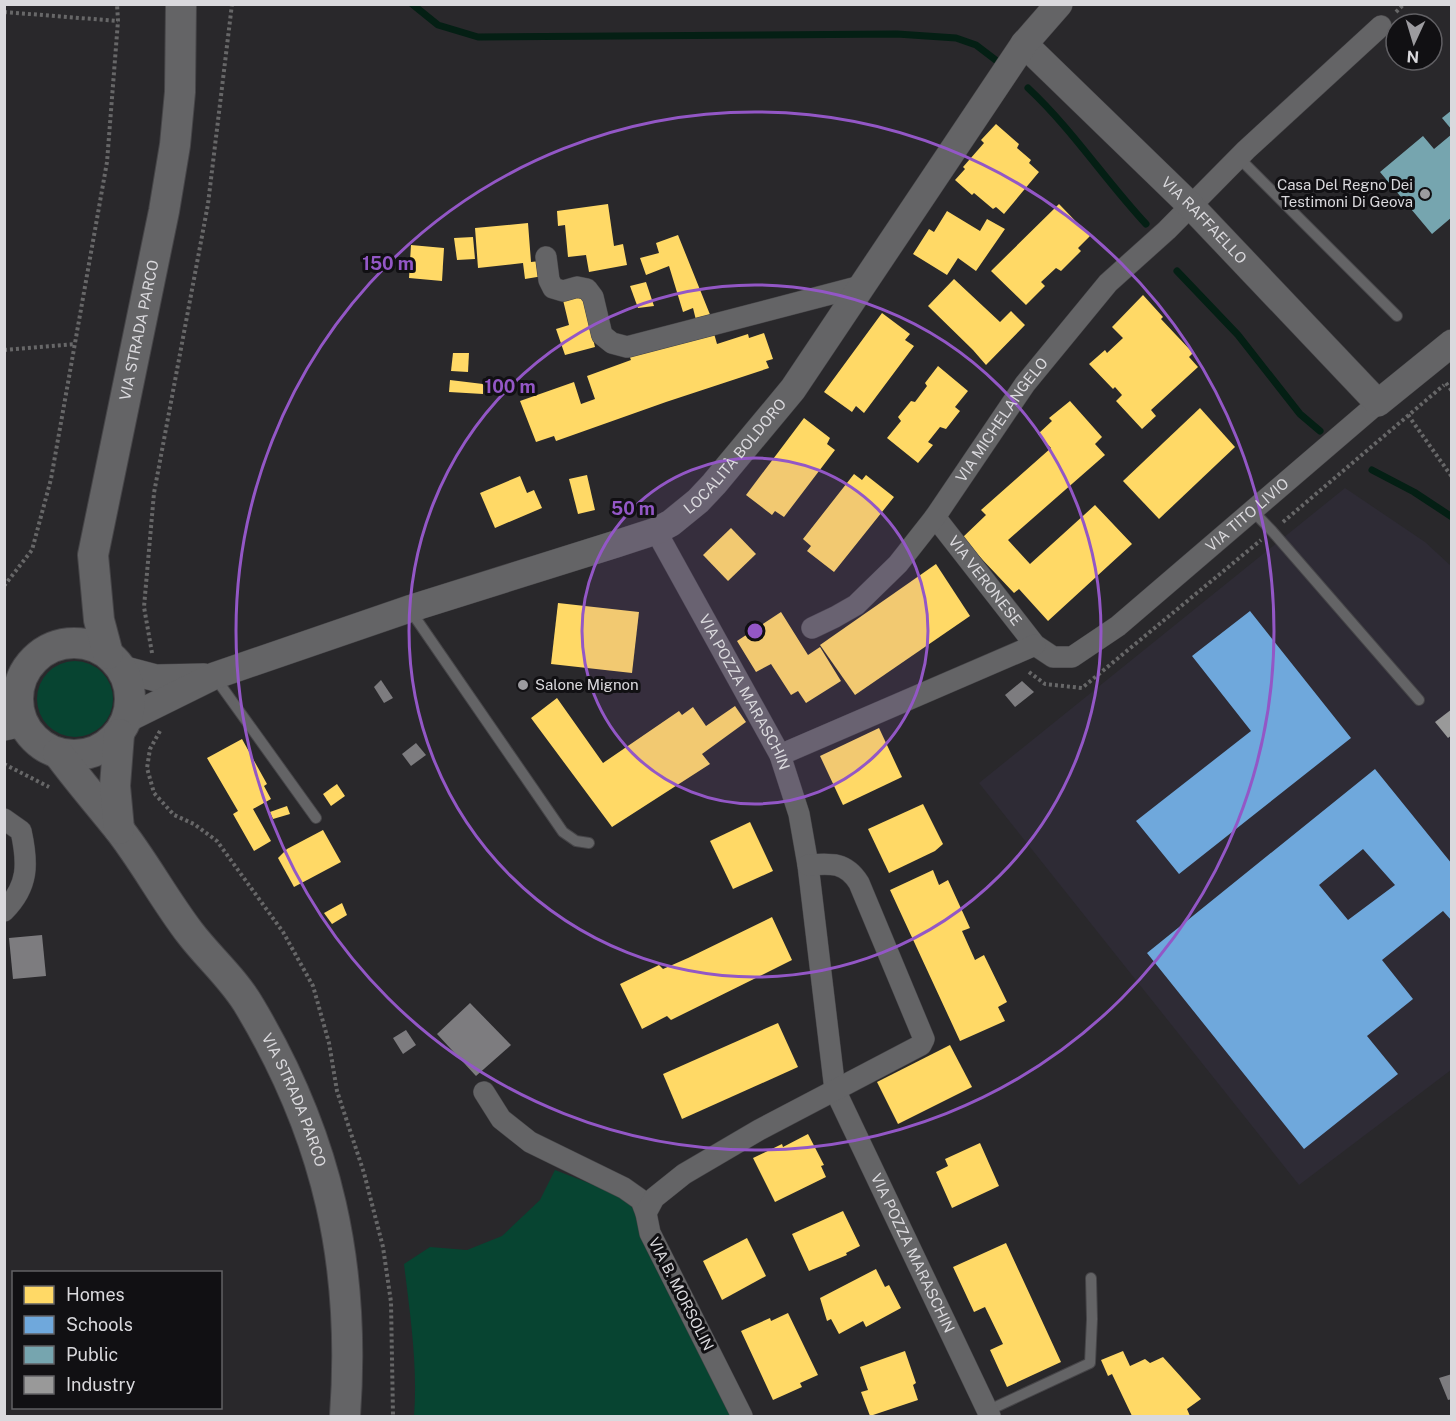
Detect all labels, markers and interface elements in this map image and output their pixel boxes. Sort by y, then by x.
north arrow [1384,12,1444,72]
text: N [1406,47,1420,66]
street label: VIA RAFFAELLO [1158,173,1250,267]
place label: Casa Del Regno Dei Testimoni Di Geova [1277,176,1413,210]
marker: Casa Del Regno Dei Testimoni Di Geova [1418,187,1432,201]
text: 150 m [362,253,414,274]
street label: VIA STRADA PARCO [116,258,162,402]
street label: VIA MICHELANGELO [952,354,1051,485]
text: 100 m [484,376,536,397]
street label: LOCALITÀ BOLDORO [680,395,789,517]
street label: VIA TITO LIVIO [1202,474,1292,555]
text: 50 m [611,498,655,519]
street label: VIA VERONESE [945,532,1025,629]
street label: VIA POZZA MARASCHIN [696,611,793,772]
centre of rings [745,621,765,641]
place label: Salone Mignon [535,676,639,693]
marker: Salone Mignon [516,678,530,692]
street label: VIA STRADA PARCO [259,1030,330,1169]
street label: VIA POZZA MARASCHIN [868,1170,958,1335]
street label: VIA B. MORSOLIN [646,1234,717,1353]
legend [12,1271,222,1409]
text: Homes [66,1284,125,1305]
text: Schools [66,1314,133,1335]
text: Public [66,1344,118,1365]
text: Industry [66,1374,136,1395]

